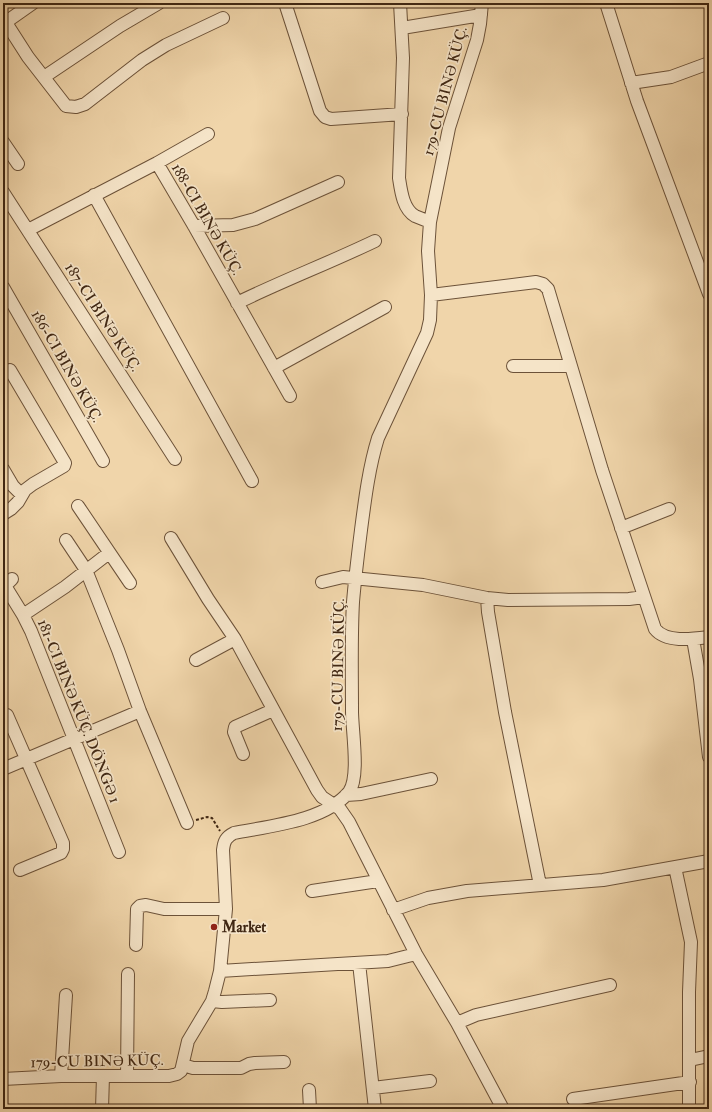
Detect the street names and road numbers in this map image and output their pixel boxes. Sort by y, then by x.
street label: 179-CU BINƏ KÜÇ. [418,24,472,158]
street label: 188-CI BINƏ KÜÇ. [167,159,247,279]
street label: 187-CI BINƏ KÜÇ. [60,259,146,375]
street label: 186-CI BINƏ KÜÇ. [27,306,107,426]
street label: 179-CU BINƏ KÜÇ. [327,598,349,732]
street label: 181-CI BINƏ KÜÇ. DÖNGƏ 1 [33,616,125,806]
street label: 179-CU BINƏ KÜÇ. [30,1050,164,1072]

